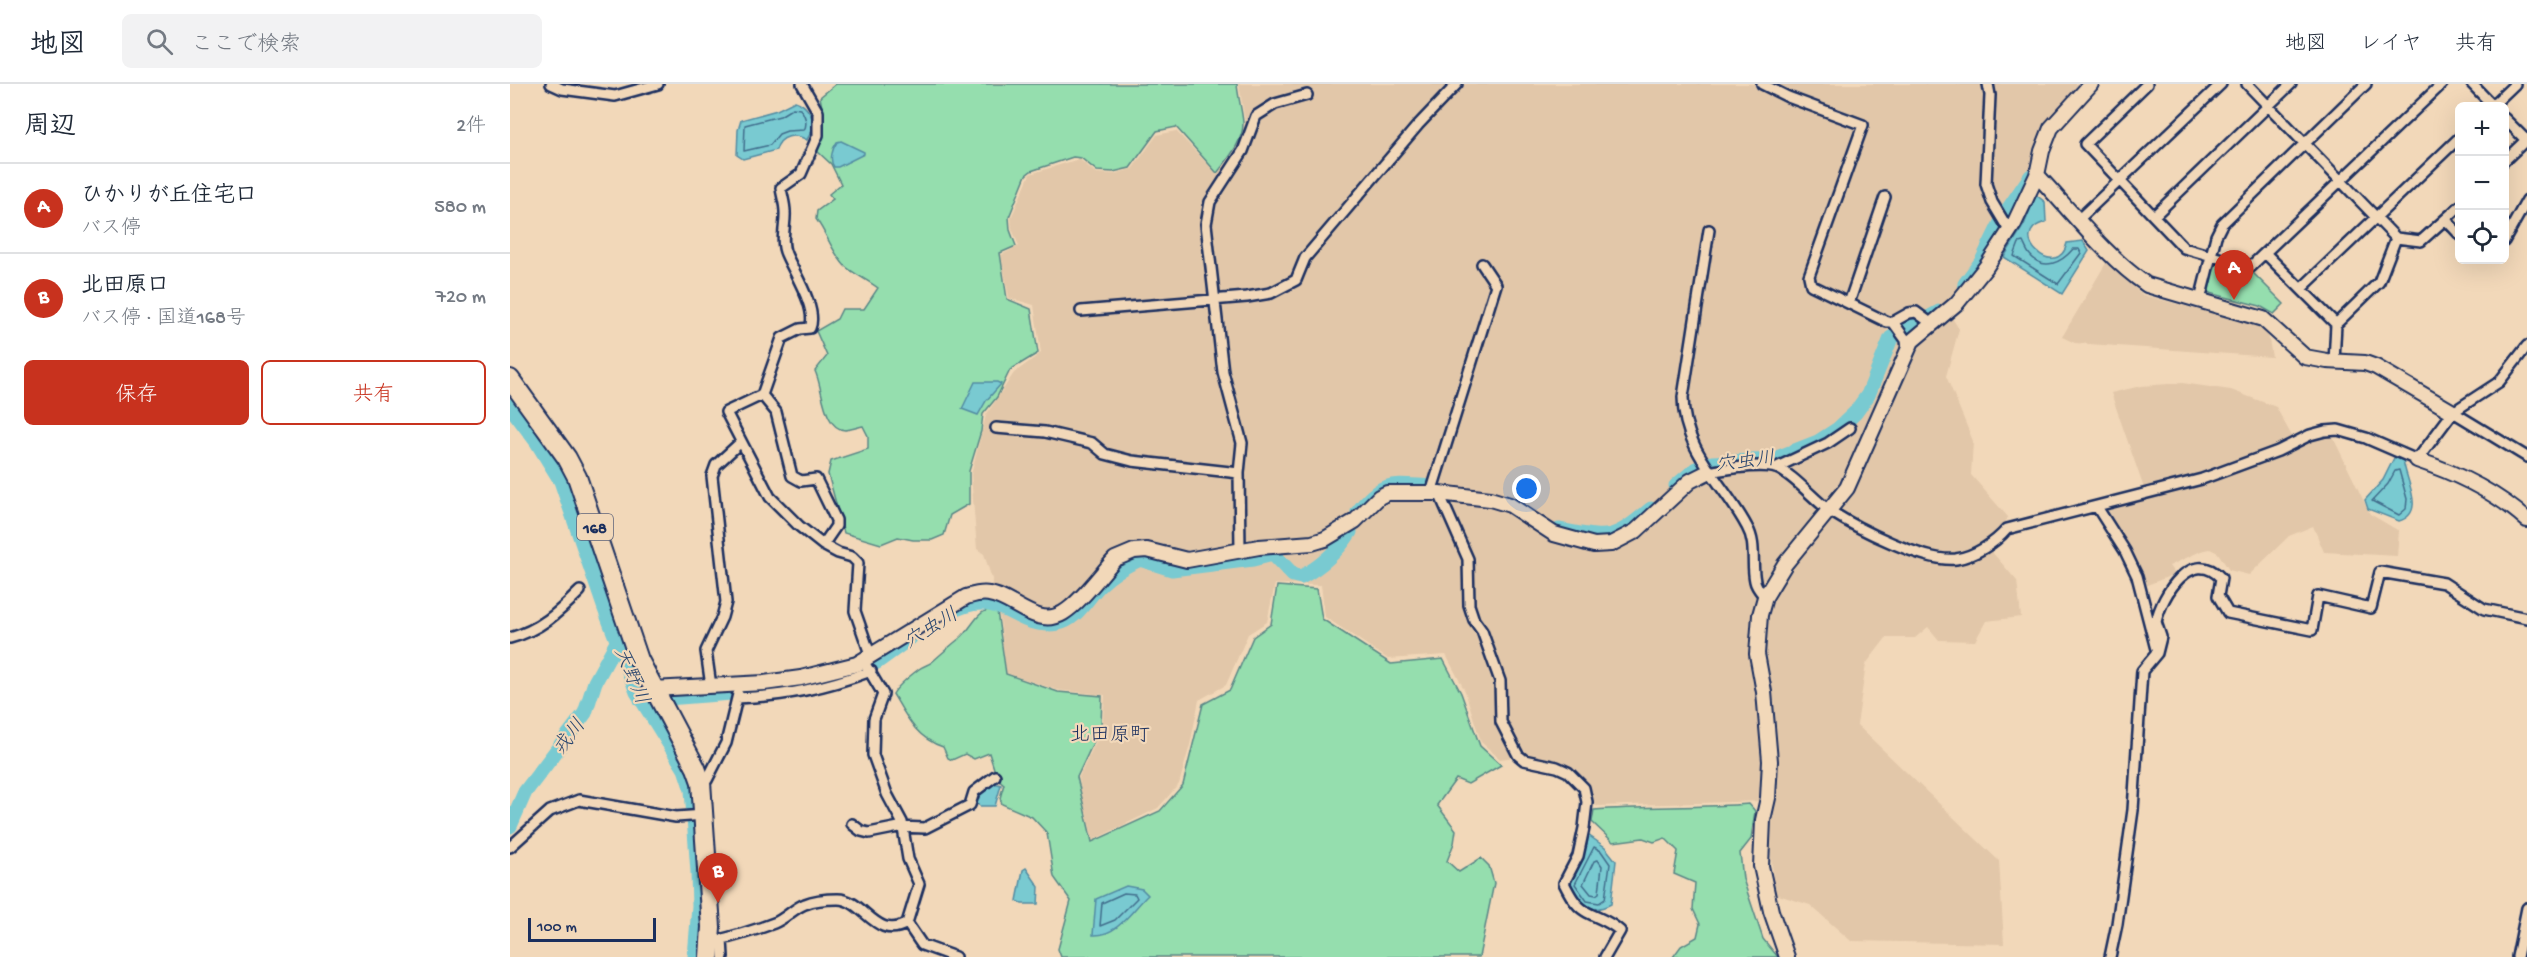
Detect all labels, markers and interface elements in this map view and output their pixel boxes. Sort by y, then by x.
search box [122,14,542,68]
icon: search [143,25,176,58]
text: 地図 [30,30,86,63]
text: ここで検索 [191,33,301,59]
text: 地図 [2285,33,2327,58]
text: レイヤ [2360,33,2422,58]
text: 共有 [2455,33,2497,58]
map controls [2455,102,2509,264]
button: + [2455,102,2509,156]
text: 周辺 [24,113,76,144]
text: 2件 [456,116,486,139]
button: − [2455,156,2509,210]
text: ひかりが丘住宅口 [81,184,257,210]
text: A [38,197,49,220]
text: 580 m [434,197,486,220]
button: locate [2455,210,2509,264]
text: バス停 [81,218,141,241]
pin: A [2214,250,2254,300]
text: 北田原口 [81,274,169,300]
text: B [38,287,49,310]
text: 720 m [436,287,486,310]
text: バス停 · 国道168号 [81,308,246,331]
button: 保存 [24,360,249,425]
button: 共有 [261,360,486,425]
water label: 穴虫川 [1714,446,1777,479]
your location [1512,474,1541,503]
road number: 168 [577,514,613,540]
water label: 穴虫川 [899,603,963,656]
water label: 天野川 [607,644,653,708]
water label: 戎川 [548,714,592,761]
district label: 北田原町 [1070,724,1150,748]
pin: B [698,854,738,903]
scale bar [528,915,656,942]
text: 100 m [537,919,577,938]

